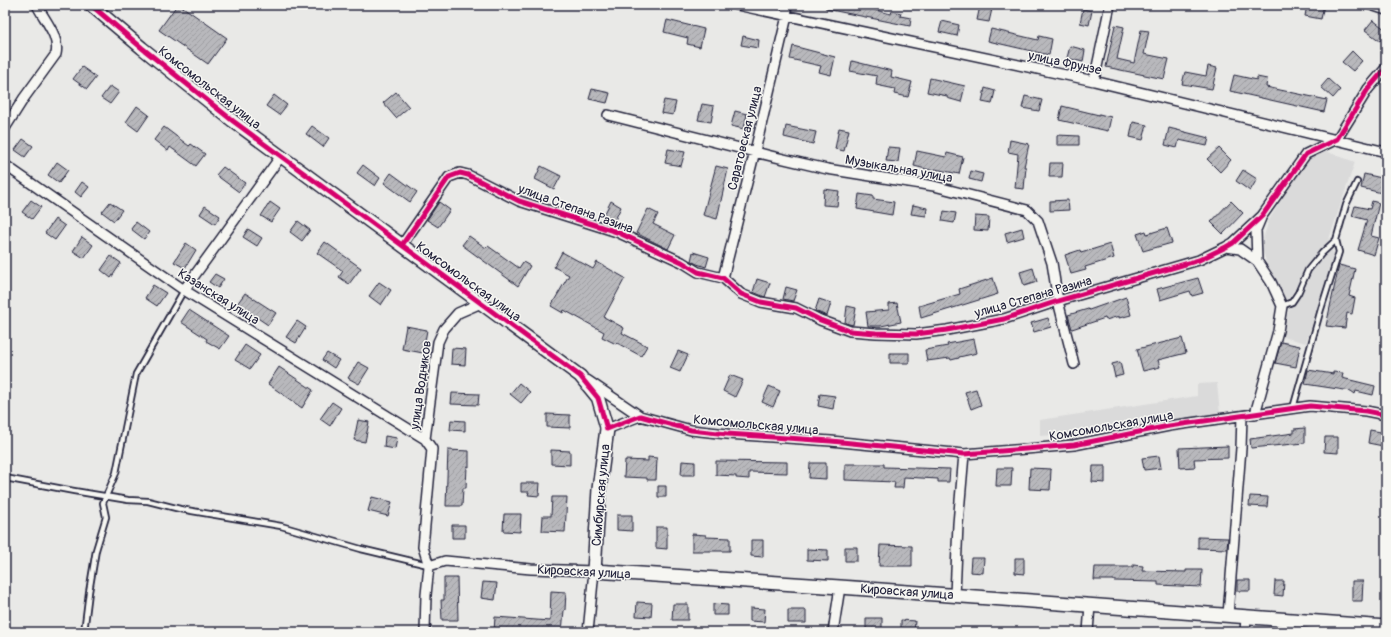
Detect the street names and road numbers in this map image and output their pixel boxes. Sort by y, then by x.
street label: Комсомольская улица [155,43,264,133]
street label: улица Фрунзе [1026,47,1104,79]
street label: Саратовская улица [724,84,766,192]
street label: Музыкальная улица [844,152,954,186]
street label: улица Степана Разина [515,180,635,237]
street label: Комсомольская улица [413,238,524,325]
street label: Казанская улица [175,265,262,328]
street label: улица Степана Разина [972,273,1094,322]
street label: улица Водников [407,340,435,432]
street label: Комсомольская улица [1048,407,1174,445]
street label: Комсомольская улица [693,412,819,438]
street label: Симбирская улица [589,443,613,547]
street label: Кировская улица [537,562,631,582]
street label: Кировская улица [860,581,954,603]

